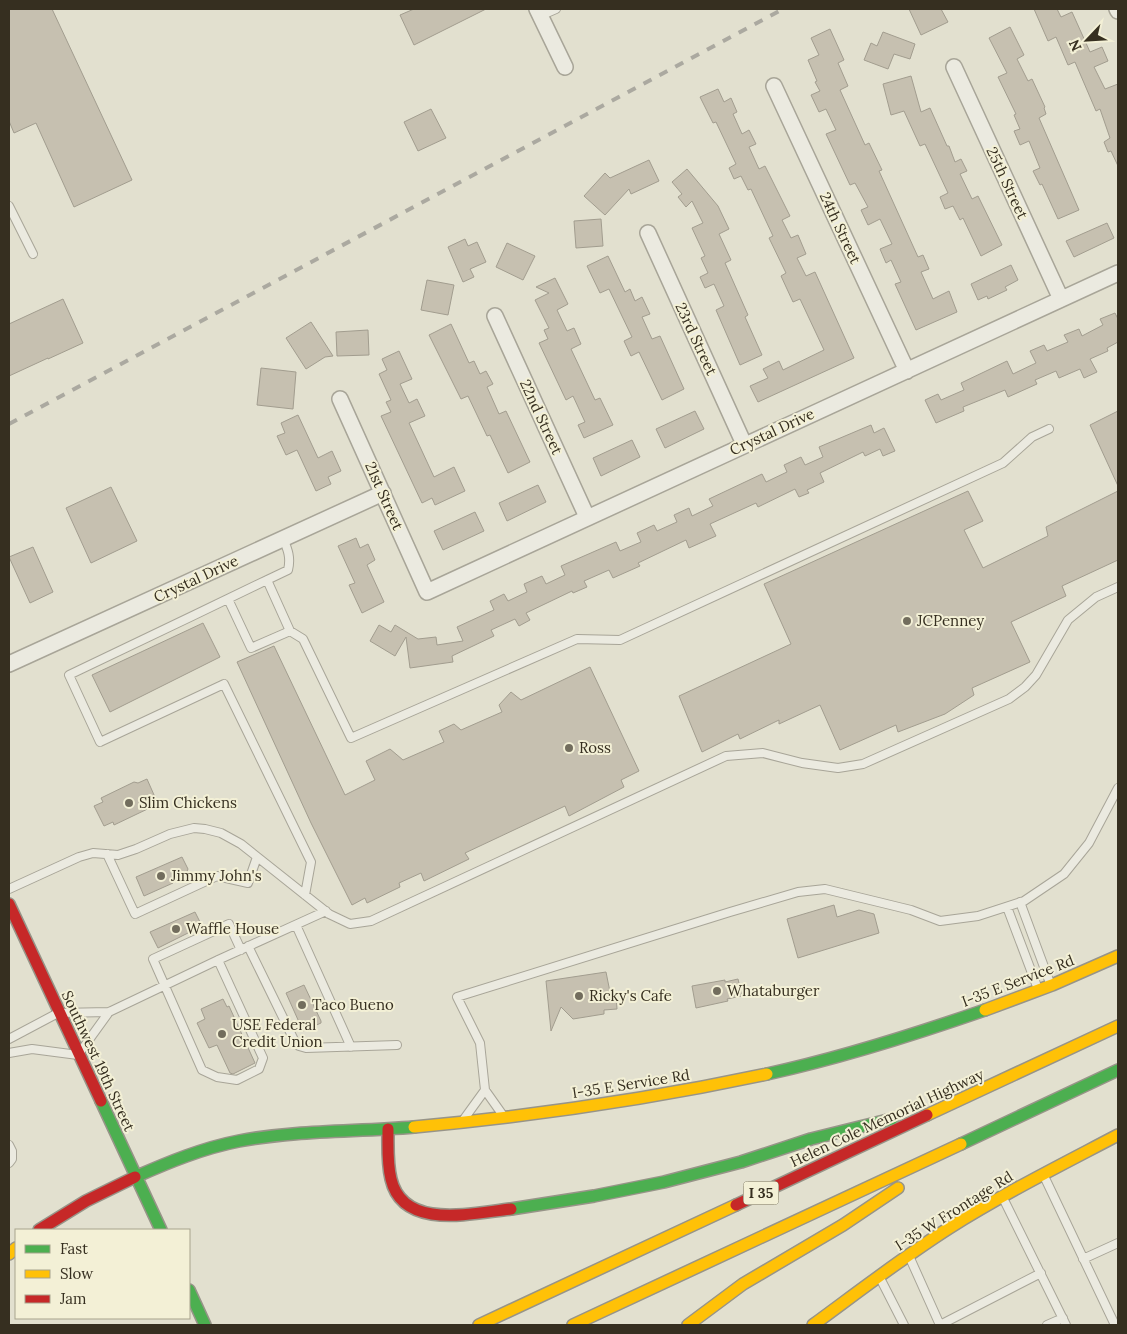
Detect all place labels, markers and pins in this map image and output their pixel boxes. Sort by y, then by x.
place label: JCPenney [916,611,984,630]
marker: JCPenney [901,615,913,627]
place label: Ross [579,738,611,757]
marker: Ross [563,742,575,754]
place label: Slim Chickens [139,793,237,812]
marker: Slim Chickens [123,797,135,809]
place label: Jimmy John's [170,866,262,885]
marker: Jimmy John's [155,870,167,882]
place label: Waffle House [186,919,279,938]
marker: Waffle House [170,923,182,935]
place label: Whataburger [727,981,820,1000]
marker: Whataburger [711,985,723,997]
place label: Ricky's Cafe [589,986,672,1005]
marker: Ricky's Cafe [573,990,585,1002]
place label: Taco Bueno [312,995,394,1014]
marker: Taco Bueno [296,999,308,1011]
place label: USE Federal Credit Union [232,1015,323,1051]
marker: USE Federal Credit Union [216,1028,228,1040]

